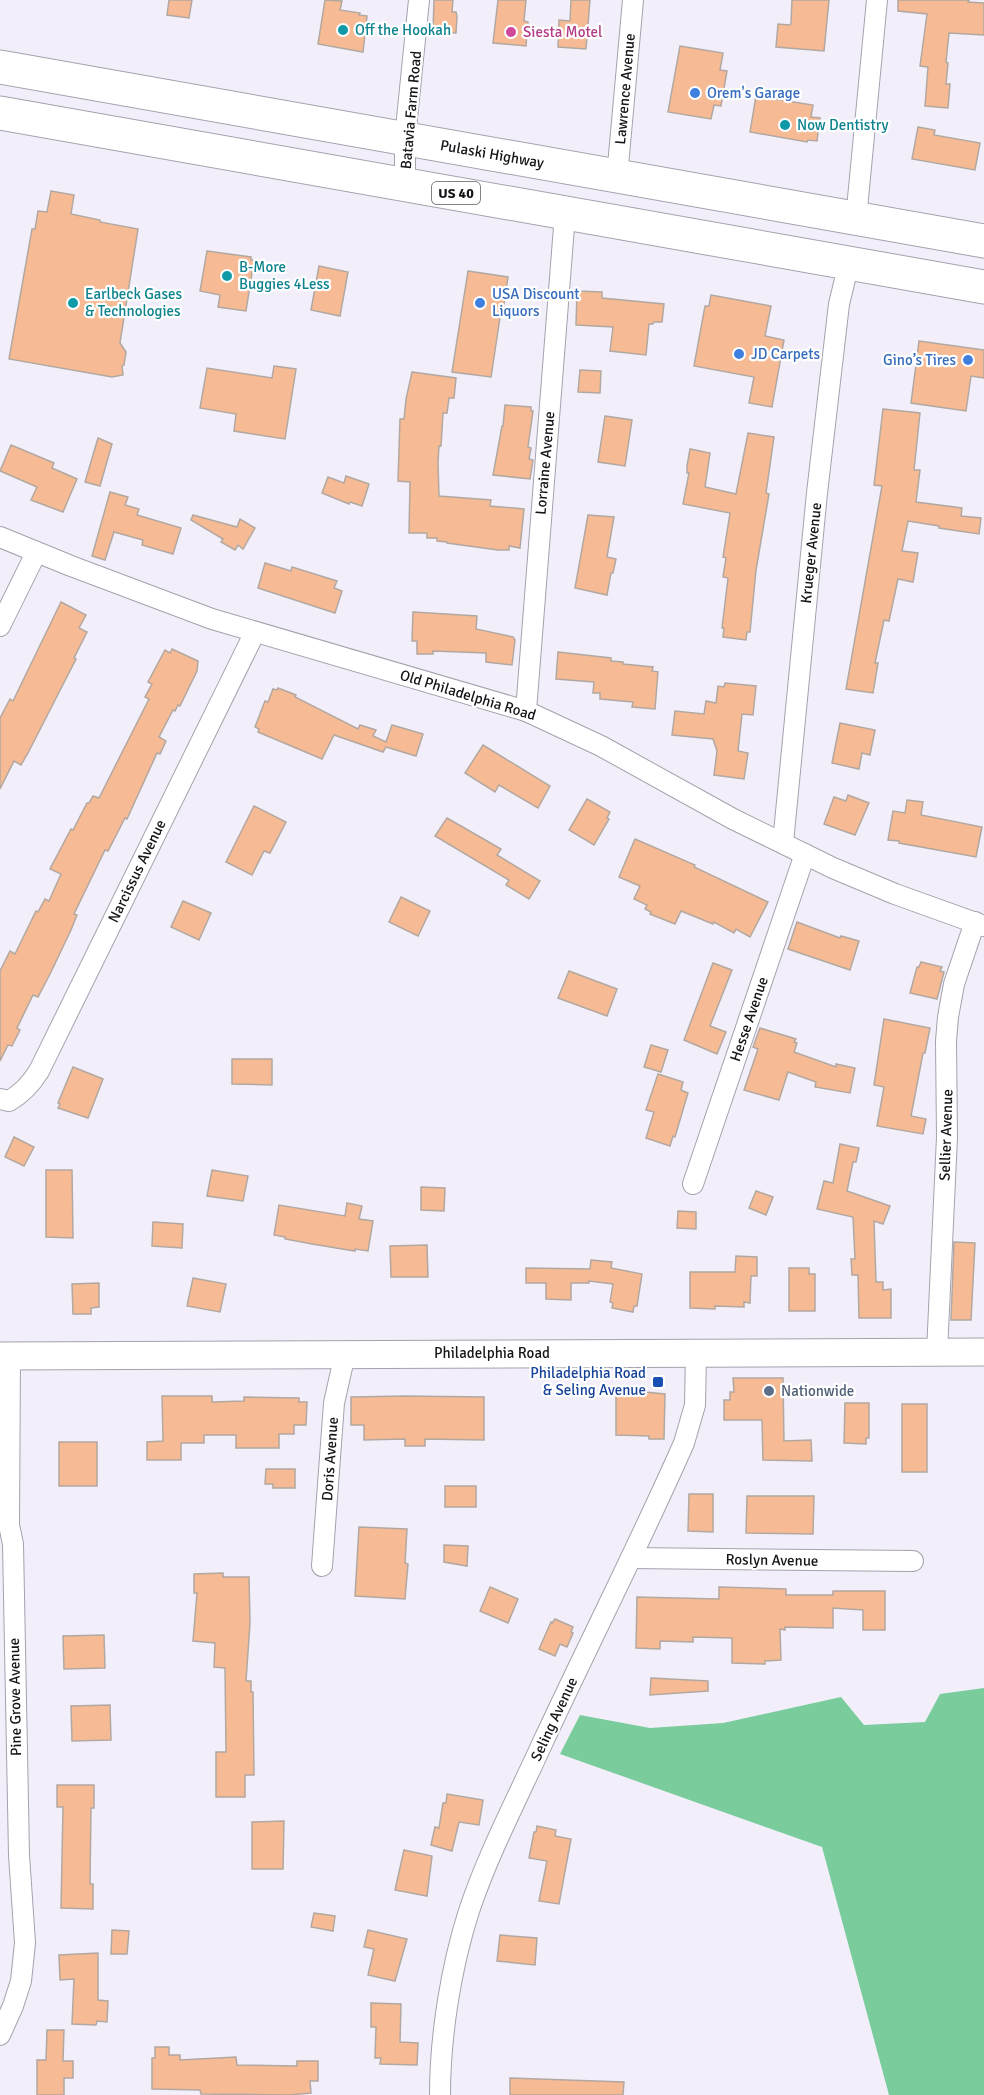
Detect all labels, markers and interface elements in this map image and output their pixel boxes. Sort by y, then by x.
place label: Off the Hookah [355,21,451,39]
marker: Off the Hookah [336,23,350,37]
place label: Siesta Motel [523,23,602,41]
marker: Siesta Motel [504,25,518,39]
street label: Lawrence Avenue [611,33,639,145]
street label: Batavia Farm Road [397,50,425,170]
place label: Orem's Garage [707,84,800,102]
marker: Orem's Garage [688,86,702,100]
place label: Now Dentistry [797,116,889,134]
marker: Now Dentistry [778,118,792,132]
street label: Pulaski Highway [439,136,545,172]
road number: US 40 [432,182,480,204]
place label: B-More Buggies 4Less [239,258,330,293]
marker: B-More Buggies 4Less [220,269,234,283]
place label: Earlbeck Gases & Technologies [85,285,183,320]
place label: USA Discount Liquors [492,285,580,320]
marker: Earlbeck Gases & Technologies [66,296,80,310]
marker: USA Discount Liquors [473,296,487,310]
place label: JD Carpets [751,345,821,363]
marker: JD Carpets [732,347,746,361]
place label: Gino’s Tires [883,351,956,369]
marker: Gino’s Tires [961,353,975,367]
street label: Lorraine Avenue [532,411,558,515]
street label: Krueger Avenue [797,502,825,604]
street label: Old Philadelphia Road [398,666,538,724]
street label: Narcissus Avenue [104,817,170,925]
street label: Hesse Avenue [726,974,772,1064]
street label: Sellier Avenue [935,1089,957,1181]
street label: Philadelphia Road [434,1344,550,1362]
place label: Philadelphia Road & Seling Avenue [530,1364,646,1399]
marker: Philadelphia Road & Seling Avenue [651,1375,665,1389]
place label: Nationwide [781,1382,854,1400]
marker: Nationwide [762,1384,776,1398]
street label: Doris Avenue [318,1416,342,1502]
street label: Roslyn Avenue [725,1550,819,1570]
street label: Pine Grove Avenue [5,1638,25,1756]
street label: Seling Avenue [527,1674,581,1764]

